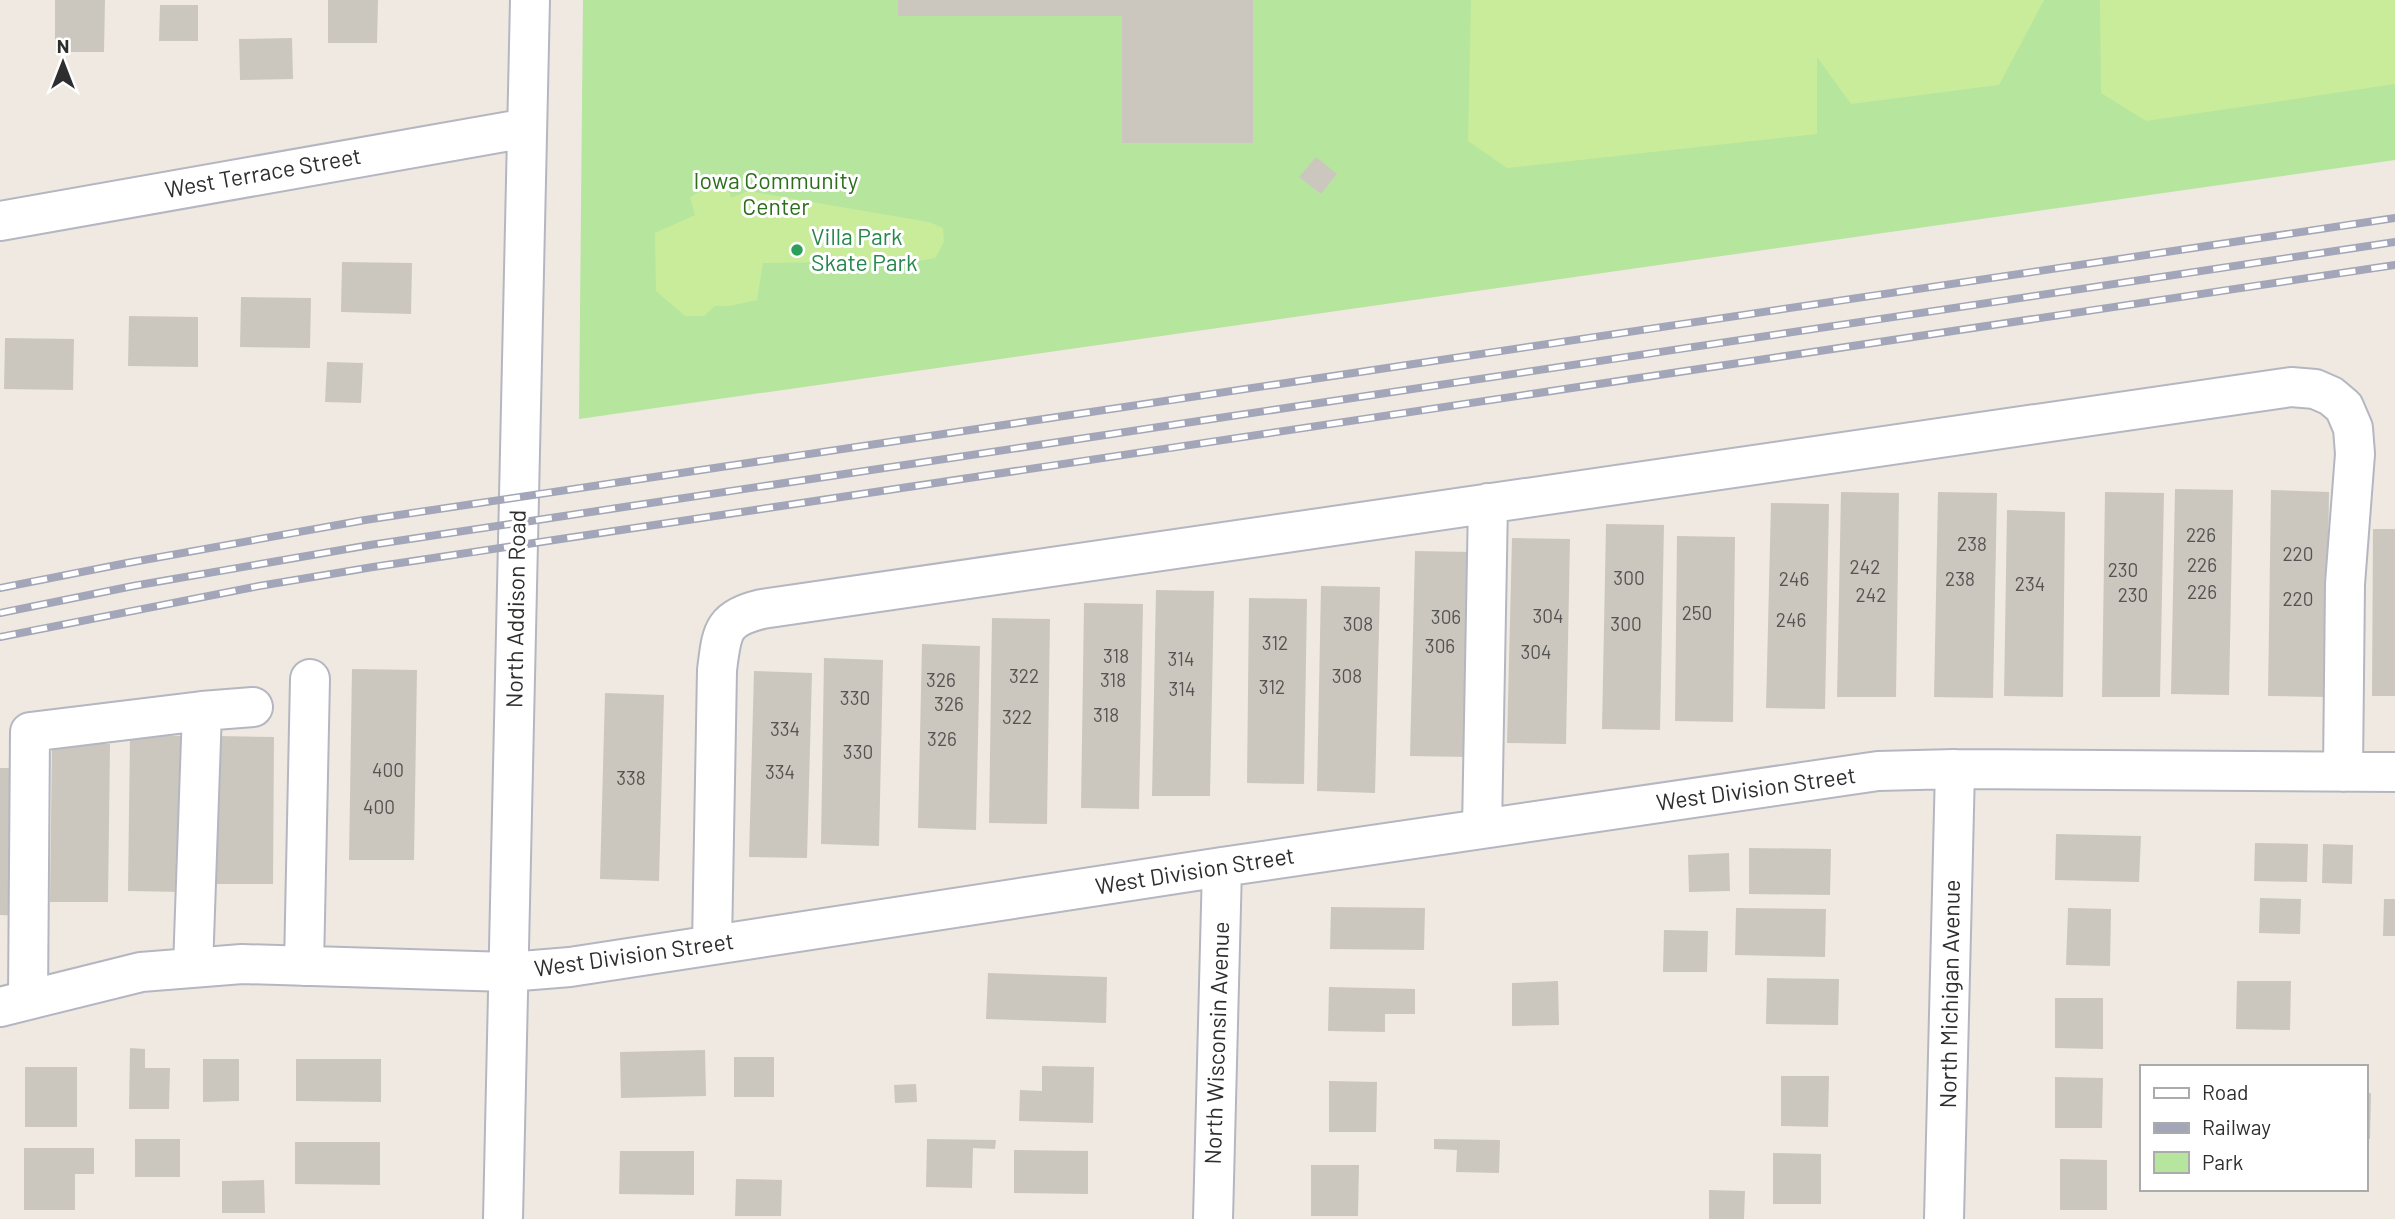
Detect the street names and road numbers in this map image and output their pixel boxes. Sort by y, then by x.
street label: West Terrace Street [162,141,363,203]
street label: North Addison Road [499,510,531,708]
street label: West Division Street [1654,760,1857,816]
street label: West Division Street [1093,840,1296,900]
street label: North Michigan Avenue [1933,879,1965,1109]
street label: North Wisconsin Avenue [1198,921,1234,1165]
street label: West Division Street [532,926,735,982]

